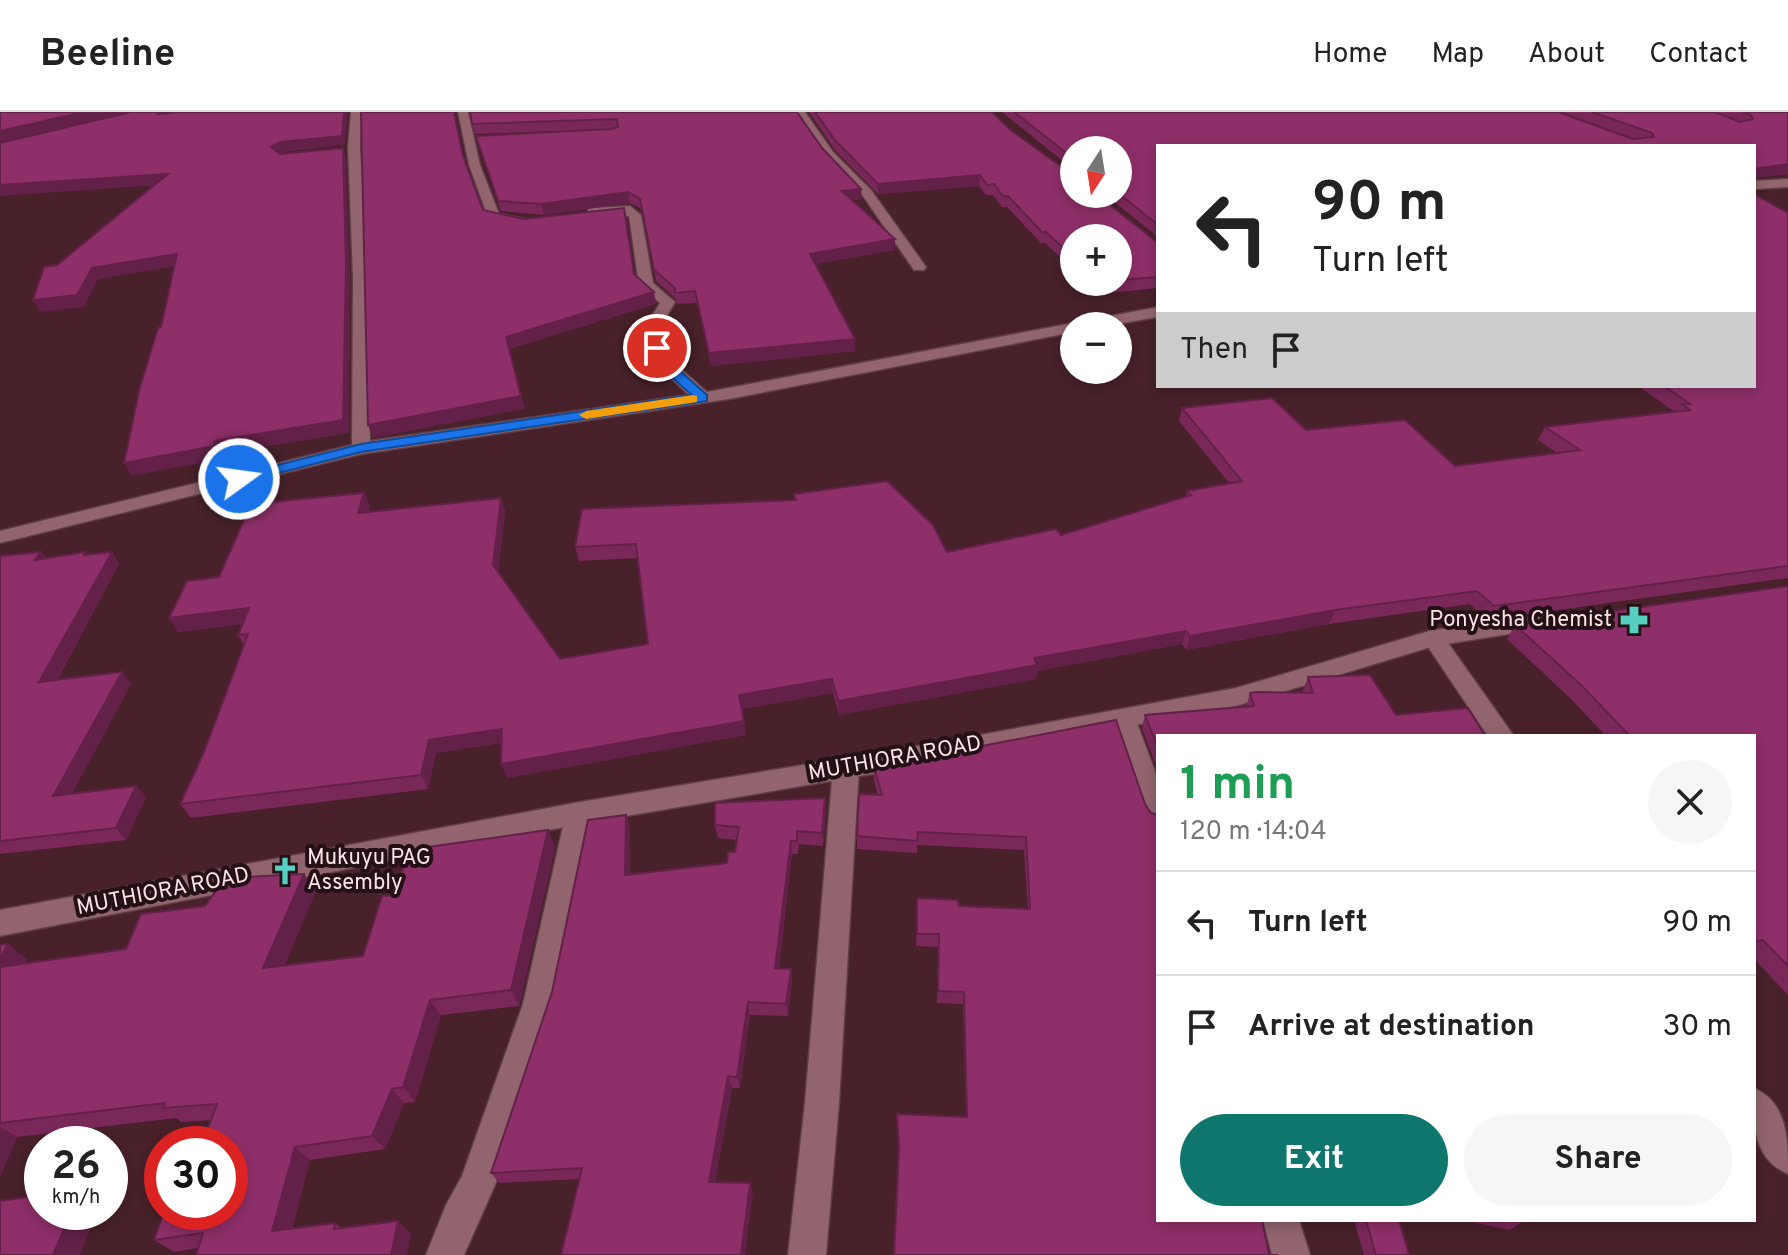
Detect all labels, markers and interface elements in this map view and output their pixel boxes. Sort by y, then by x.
text: Beeline [40,31,175,80]
text: Home [1313,37,1387,73]
text: Map [1431,37,1484,73]
text: About [1528,37,1605,73]
text: Contact [1649,37,1748,73]
north arrow [1060,136,1132,208]
map controls [1060,136,1132,384]
text: 90 m [1312,170,1447,240]
icon: left [1180,176,1284,280]
button: + [1060,224,1132,296]
text: Turn left [1312,239,1449,285]
button: − [1060,312,1132,384]
pin [623,314,691,382]
icon: arrive [635,326,679,370]
icon: arrive [1264,328,1308,372]
text: Then [1180,332,1248,369]
position arrow [197,437,281,521]
pharmacy icon: Ponyesha Chemist [1619,605,1649,635]
place label: Ponyesha Chemist [1429,607,1612,634]
street label: MUTHIORA ROAD [806,730,984,788]
text: 1 min [1180,756,1295,816]
button: close [1648,760,1732,844]
text: 120 m · 14:04 [1180,816,1327,849]
place label: Mukuyu PAG Assembly [307,845,431,897]
church icon: Mukuyu PAG Assembly [270,856,300,886]
street label: MUTHIORA ROAD [74,862,252,922]
icon: left [1180,901,1224,945]
text: Turn left [1248,905,1368,942]
text: 90 m [1663,905,1732,942]
icon: arrive [1180,1005,1224,1049]
text: Arrive at destination [1248,1009,1534,1046]
text: 30 m [1663,1009,1732,1046]
button: Exit [1180,1114,1448,1206]
button: Share [1464,1114,1732,1206]
speed limit sign: 30 [144,1126,248,1230]
text: 26 [51,1143,101,1193]
text: km/h [52,1185,100,1211]

